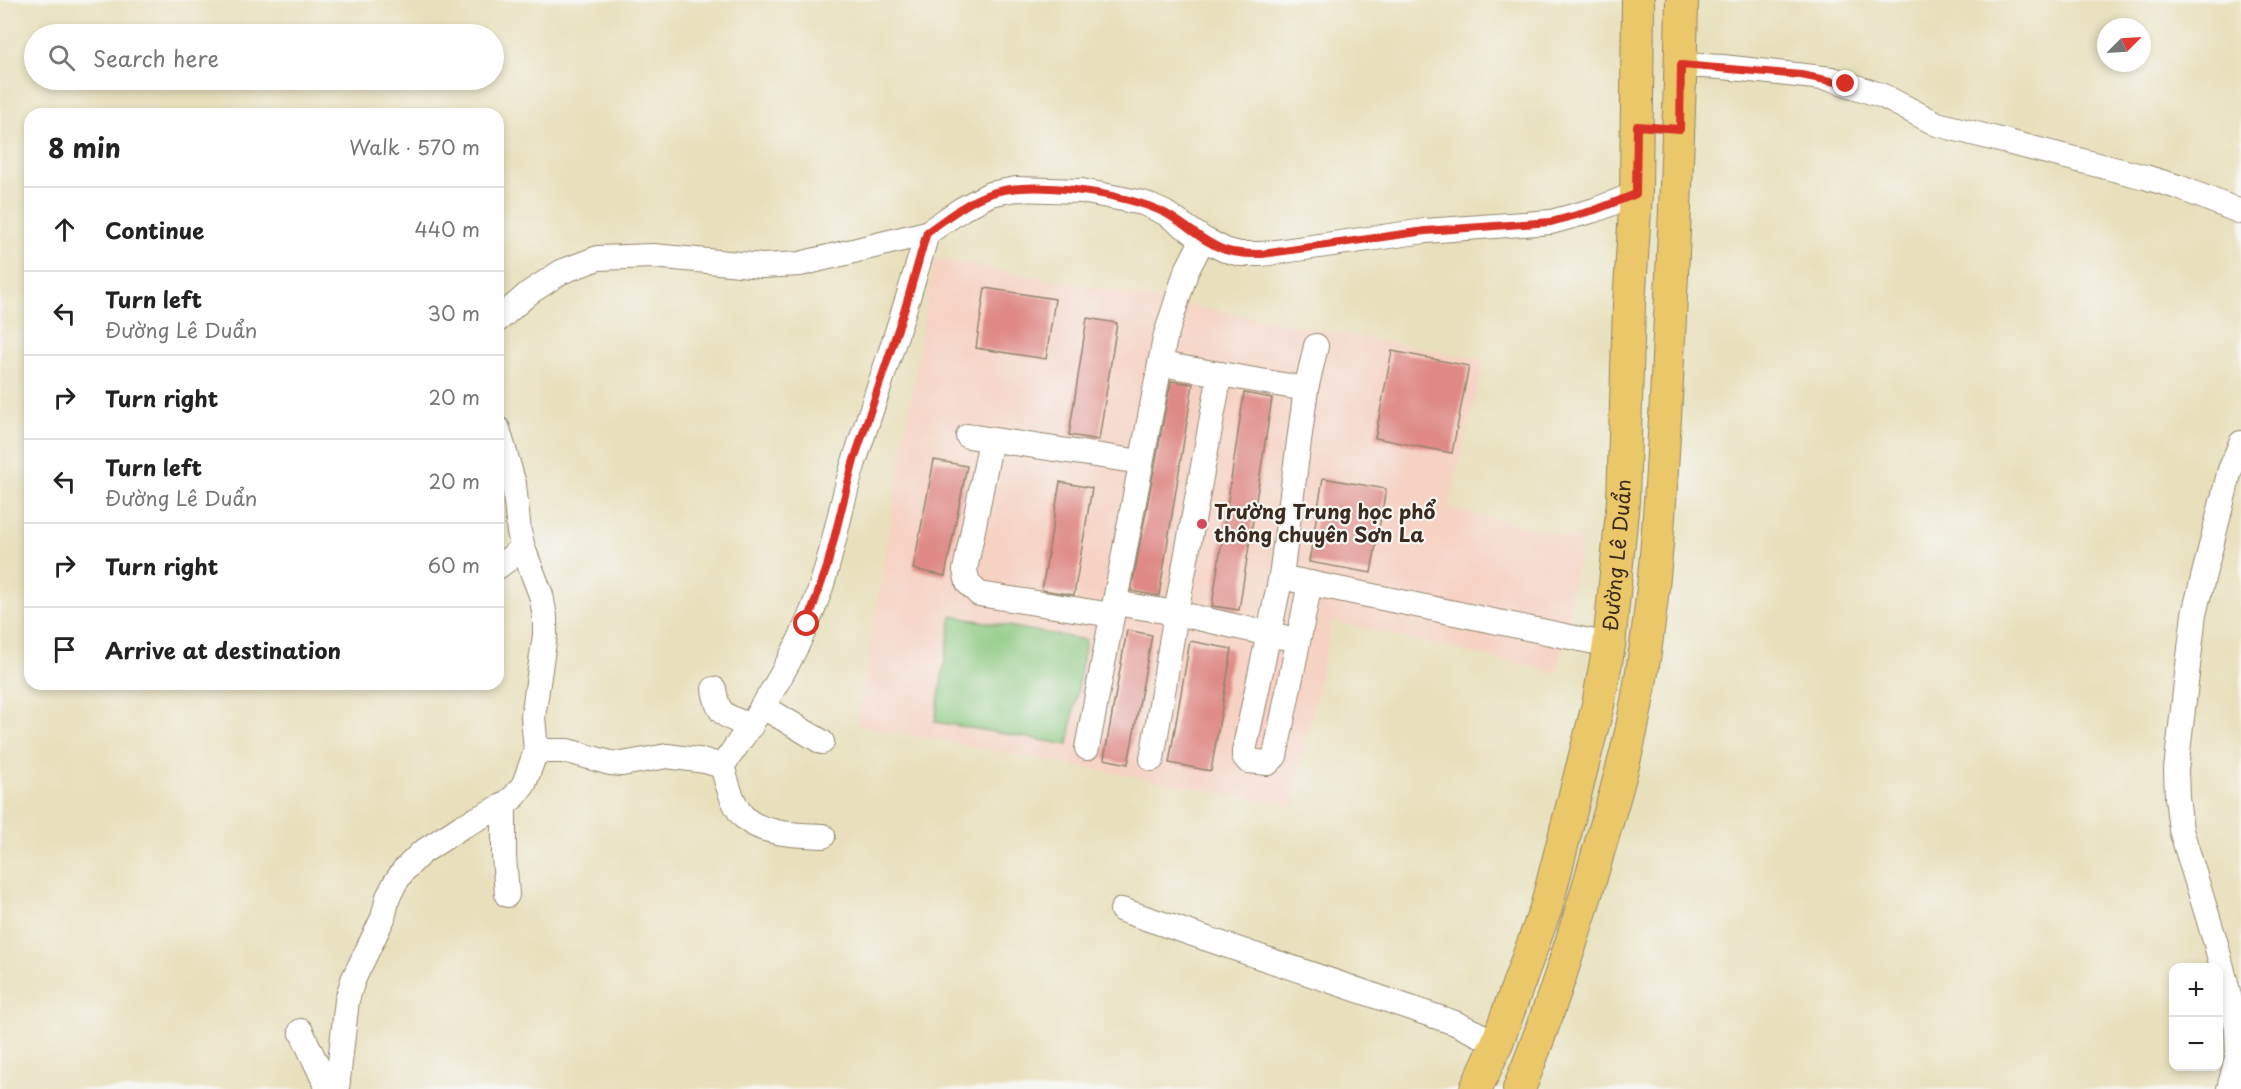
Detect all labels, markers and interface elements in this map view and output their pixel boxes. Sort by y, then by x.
north arrow [2097,18,2151,72]
search box [24,24,504,90]
icon: search [45,41,78,74]
text: Search here [93,41,219,74]
route end [1832,70,1858,96]
text: 8 min [48,128,121,167]
text: Walk · 570 m [349,132,480,162]
icon: ahead [48,213,81,246]
text: Continue [105,213,204,246]
text: 440 m [415,214,480,244]
text: Turn left [105,282,202,315]
icon: left [48,297,81,330]
text: 30 m [427,298,480,328]
text: Đường Lê Duẩn [105,315,257,345]
icon: right [48,381,81,414]
text: Turn right [105,381,218,414]
text: 20 m [428,382,480,412]
text: Turn left [105,450,202,483]
icon: left [48,465,81,498]
text: 20 m [428,466,480,496]
street label: Đường Lê Duẩn [1594,479,1638,632]
text: Đường Lê Duẩn [105,483,257,513]
place label: Trường Trung học phổ thông chuyên Sơn La [1214,496,1436,549]
marker: Trường Trung học phổ thông chuyên Sơn La [1195,517,1209,531]
icon: right [48,549,81,582]
text: Turn right [105,549,218,582]
text: 60 m [428,550,480,580]
route start [793,610,819,636]
icon: arrive [48,633,81,666]
text: Arrive at destination [105,633,341,666]
map controls [2169,963,2223,1071]
button: + [2169,963,2223,1017]
button: − [2169,1017,2223,1071]

